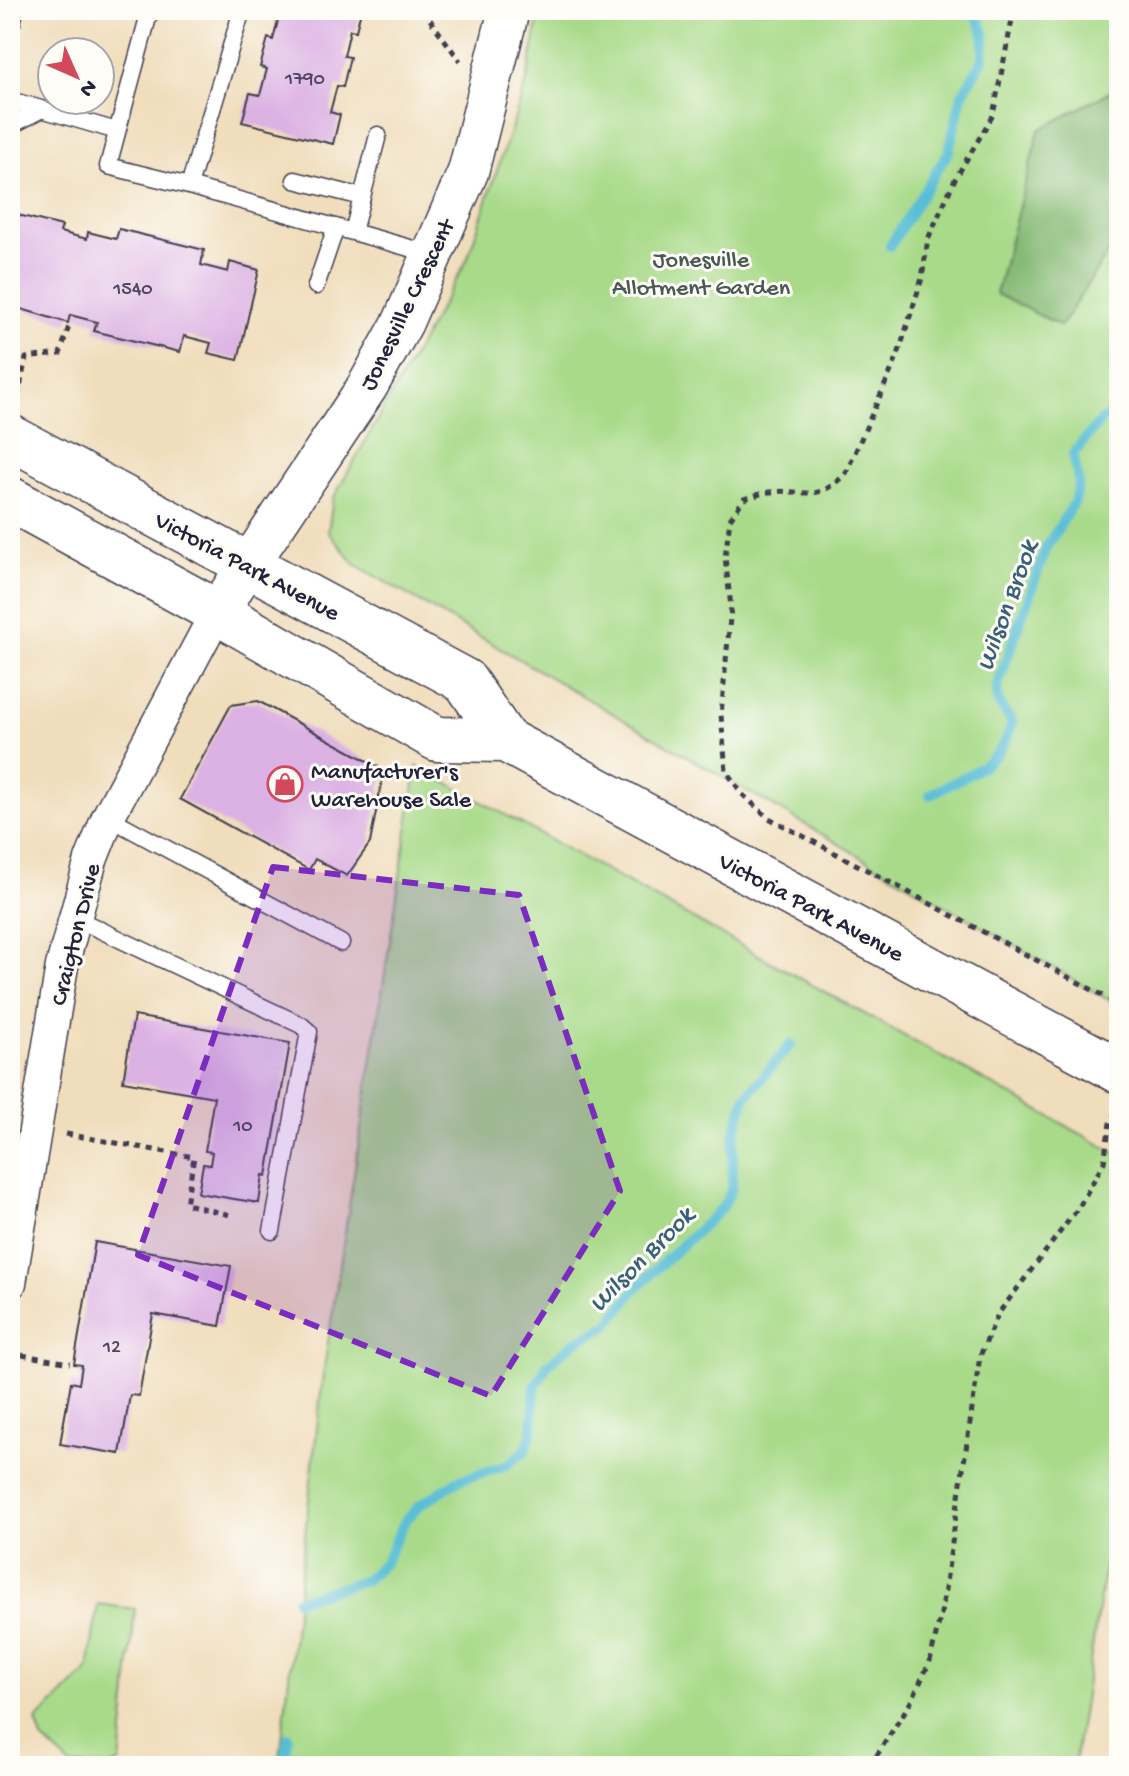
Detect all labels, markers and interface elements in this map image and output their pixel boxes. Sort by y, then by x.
north arrow [36,36,116,116]
house number: 1790 [284,69,325,92]
text: N [73,73,102,102]
street label: Jonesville Crescent [355,213,464,396]
park label: Jonesville Allotment Garden [612,247,791,304]
house number: 1540 [112,279,153,302]
street label: Victoria Park Avenue [148,507,344,629]
water label: Wilson Brook [971,535,1048,676]
place label: Manufacturer's Warehouse Sale [311,759,472,816]
shop icon: Manufacturer's Warehouse Sale [266,765,304,803]
street label: Victoria Park Avenue [712,848,908,970]
street label: Craigton Drive [46,860,109,1009]
house number: 10 [232,1116,253,1139]
water label: Wilson Brook [584,1200,704,1320]
house number: 12 [102,1337,121,1360]

